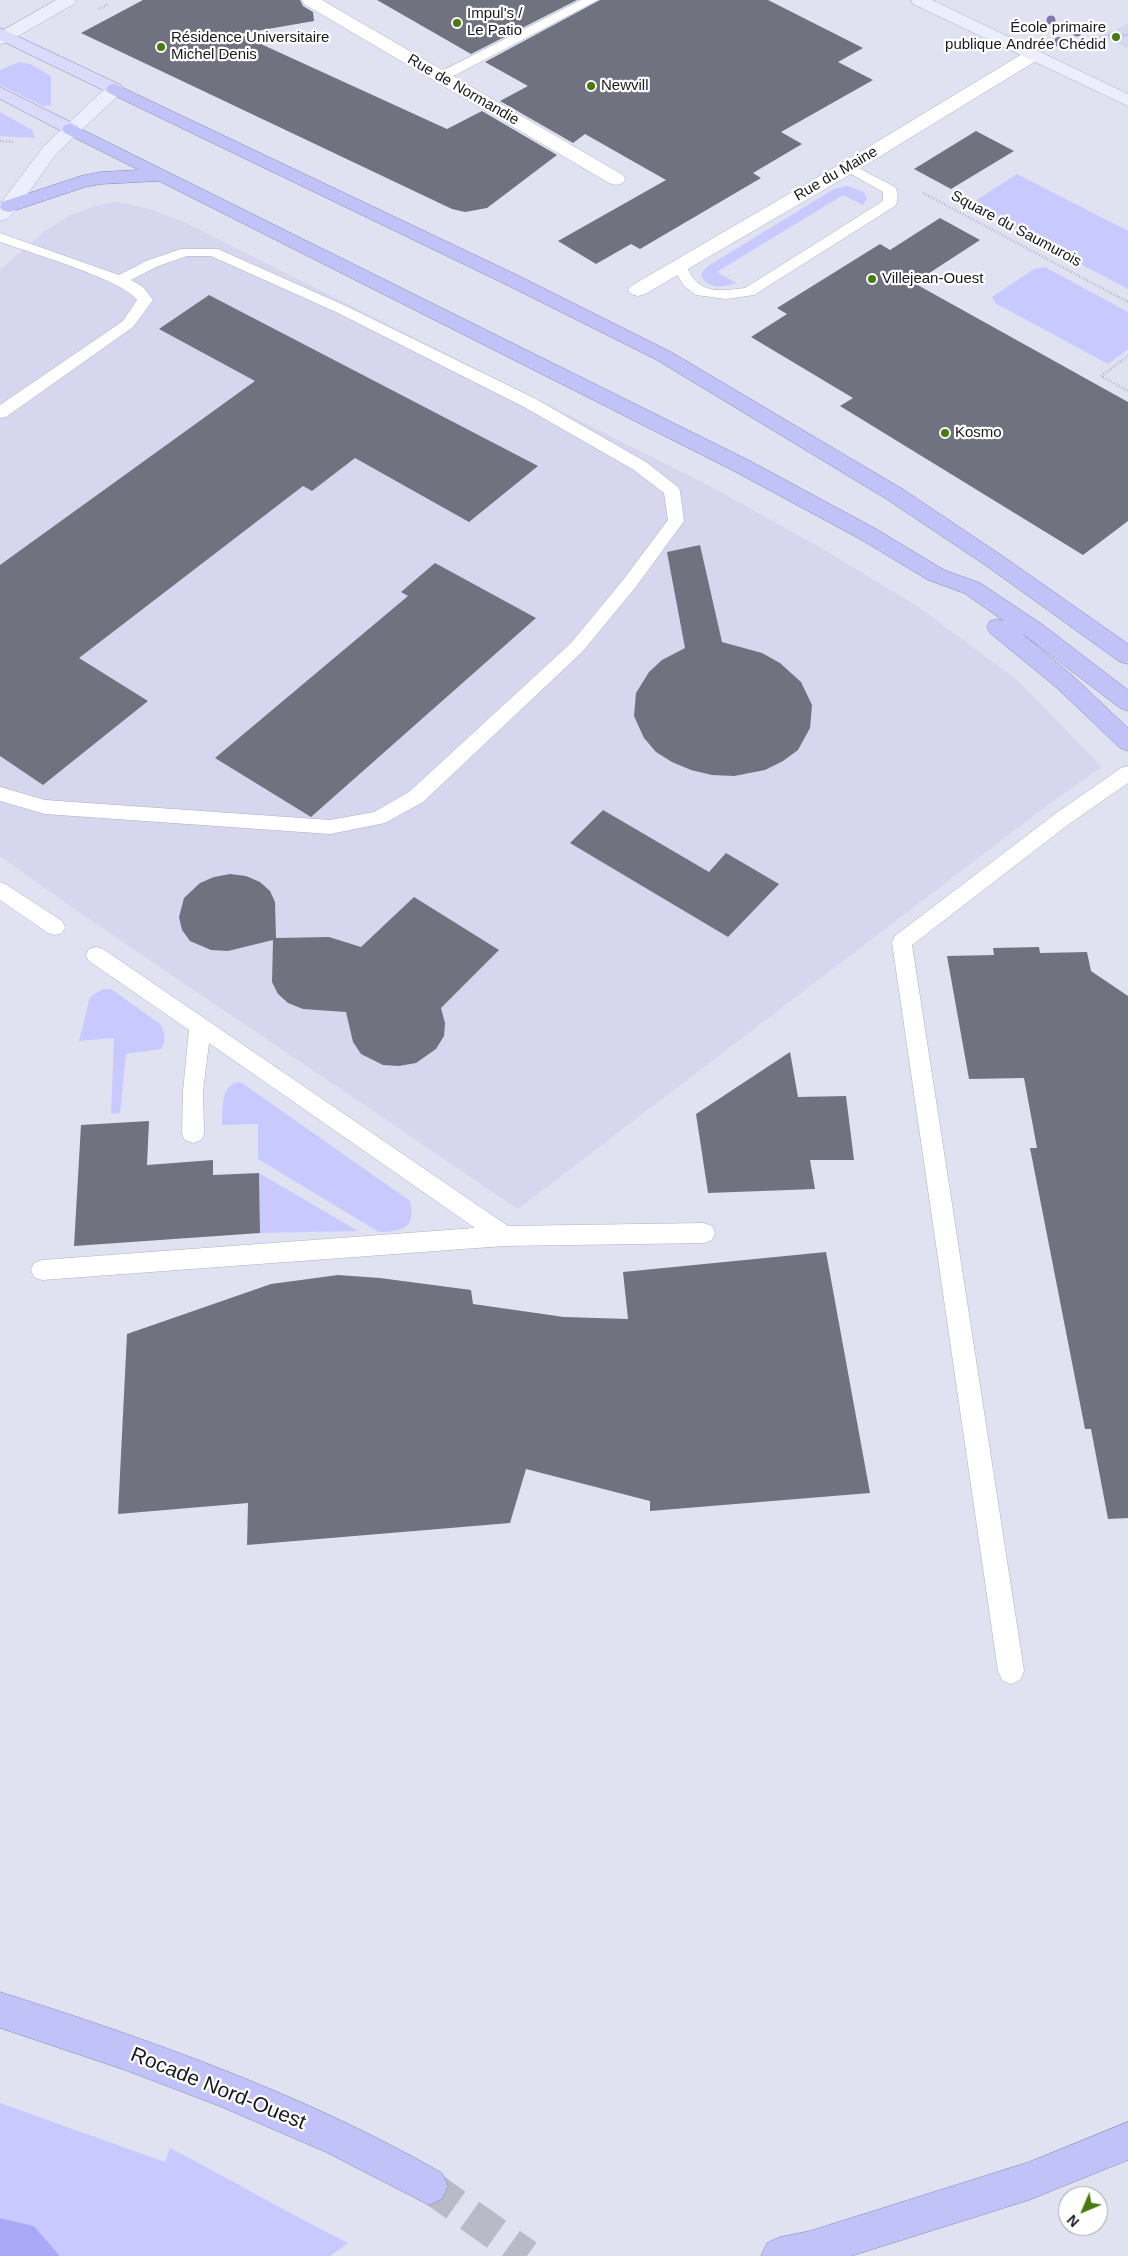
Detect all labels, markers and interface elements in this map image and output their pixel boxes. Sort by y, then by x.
place label: Impul's / Le Patio [467,5,522,40]
marker: Impul's / Le Patio [451,17,463,29]
place label: École primaire publique Andrée Chédid [945,19,1106,54]
place label: Résidence Universitaire Michel Denis [171,29,329,64]
marker: École primaire publique Andrée Chédid [1110,31,1122,43]
marker: Résidence Universitaire Michel Denis [155,41,167,53]
street label: Rue de Normandie [404,51,522,129]
place label: Newvill [601,77,649,95]
marker: Newvill [585,80,597,92]
street label: Rue du Maine [791,143,881,205]
street label: Square du Saumurois [948,187,1084,271]
place label: Villejean-Ouest [882,270,983,288]
marker: Villejean-Ouest [866,273,878,285]
place label: Kosmo [955,424,1002,442]
marker: Kosmo [939,427,951,439]
street label: Rocade Nord-Ouest [127,2042,309,2136]
north arrow [1058,2186,1108,2236]
text: N [1064,2212,1082,2230]

